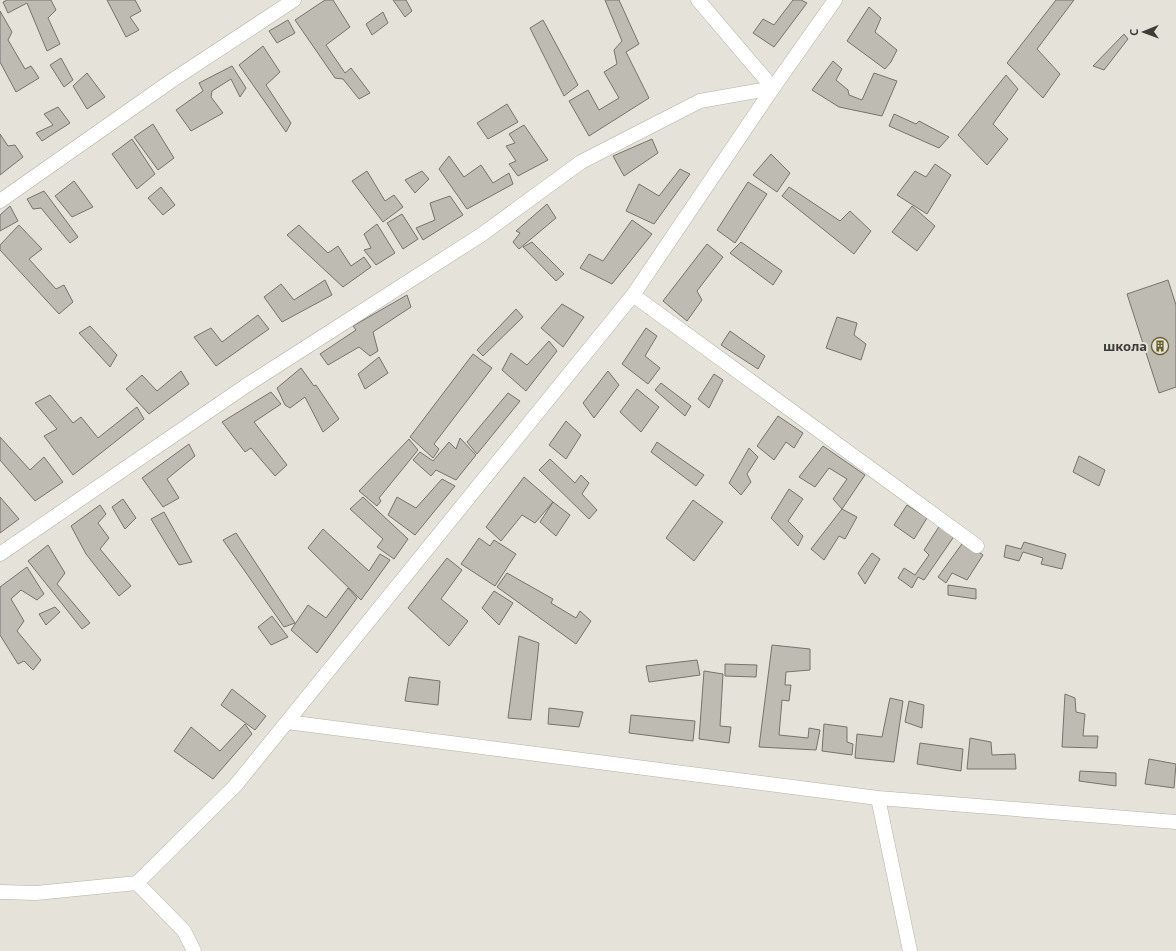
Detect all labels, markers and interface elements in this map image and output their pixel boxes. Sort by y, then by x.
north arrow [1124,12,1164,52]
text: С [1126,28,1141,36]
building icon: школа [1150,336,1170,356]
place label: школа [1103,337,1147,355]

